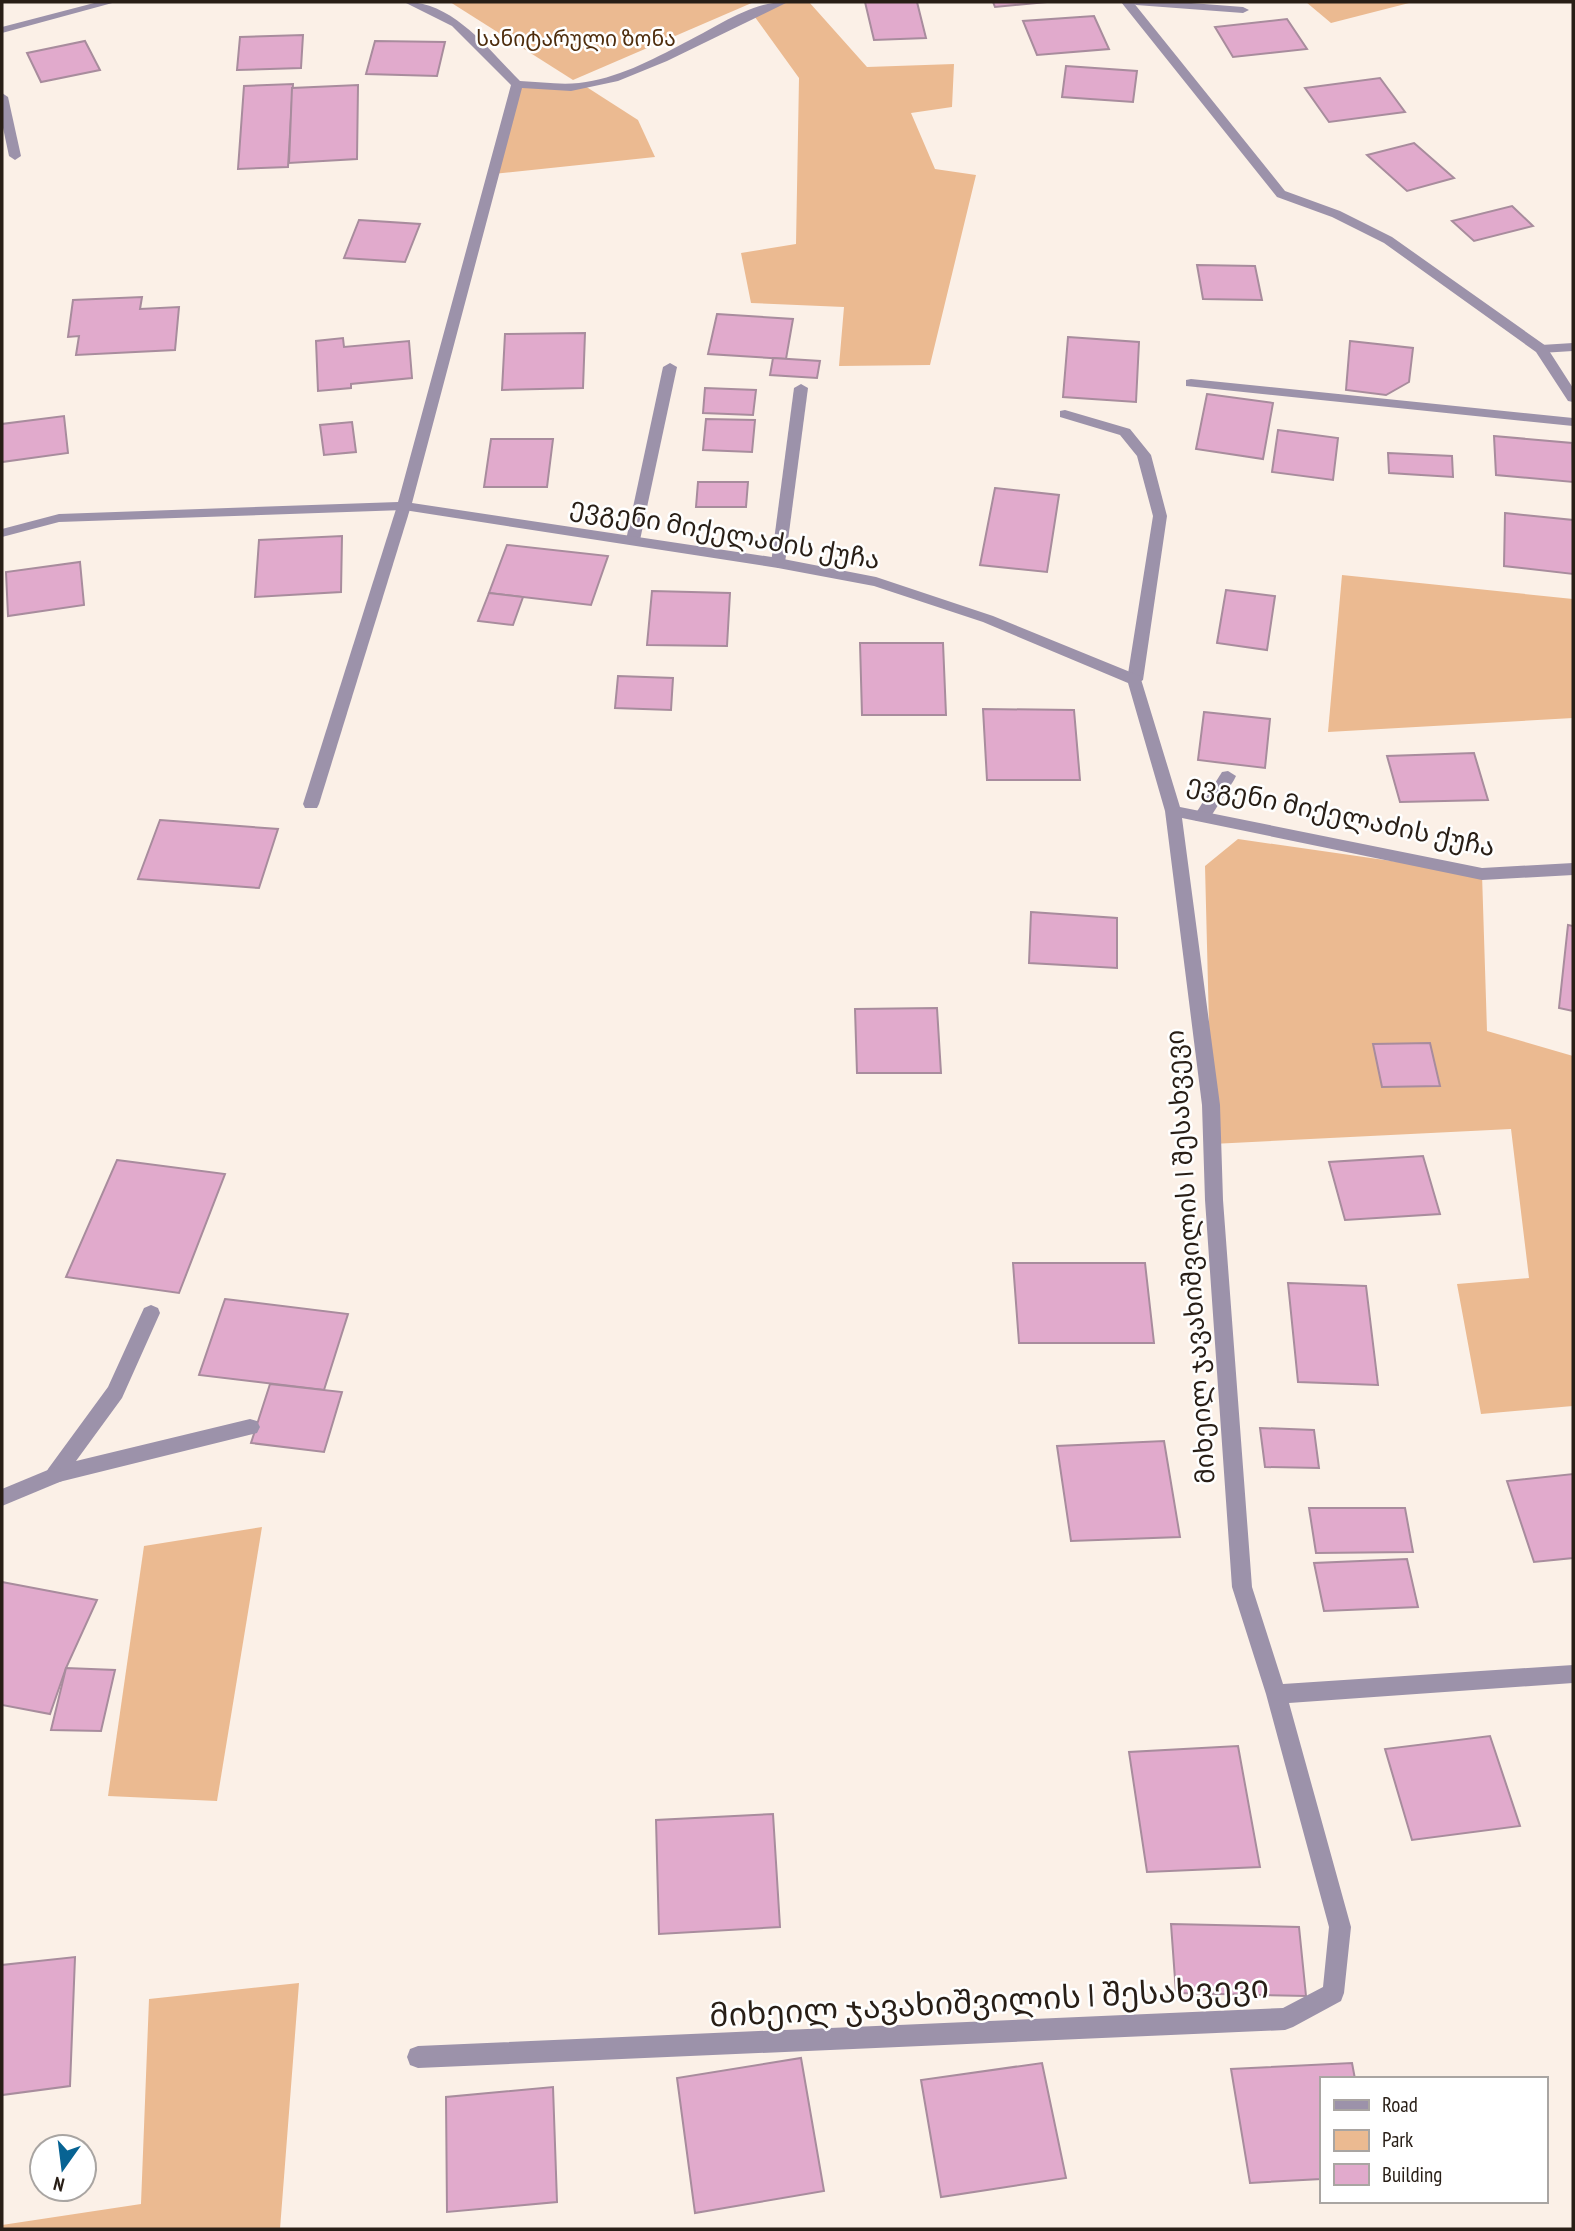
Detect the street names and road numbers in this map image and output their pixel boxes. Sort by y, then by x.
street label: ევგენი მიქელაძის ქუჩა [568,489,882,576]
street label: ევგენი მიქელაძის ქუჩა [1184,766,1498,863]
street label: მიხეილ ჯავახიშვილის I შესახვევი [1157,1029,1222,1485]
street label: მიხეილ ჯავახიშვილის I შესახვევი [708,1964,1270,2036]

